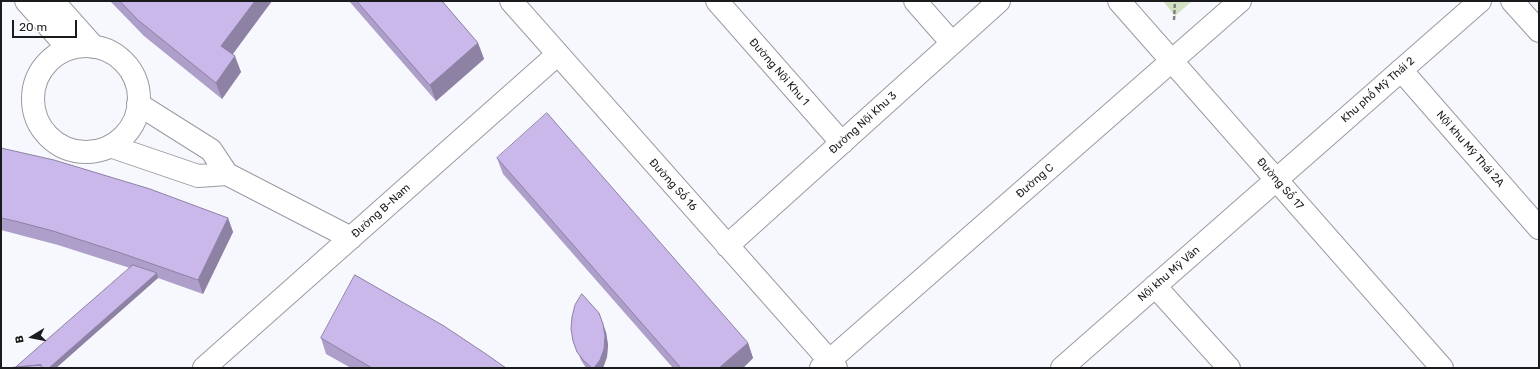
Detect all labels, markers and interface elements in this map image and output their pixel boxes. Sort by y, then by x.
scale bar [14,12,79,38]
text: 20 m [19,20,47,34]
street label: Đường Nội Khu 1 [746,36,812,108]
street label: Khu phố Mỹ Thái 2 [1339,54,1417,126]
street label: Đường Nội Khu 3 [826,89,900,157]
street label: Nội khu Mỹ Thái 2A [1433,108,1507,190]
street label: Đường Số 17 [1254,155,1306,213]
street label: Đường Số 16 [646,156,700,214]
street label: Đường C [1013,161,1057,201]
street label: Đường B-Nam [349,181,413,241]
street label: Nội khu Mỹ Văn [1135,244,1203,304]
north arrow [12,317,52,357]
text: B [13,334,27,344]

